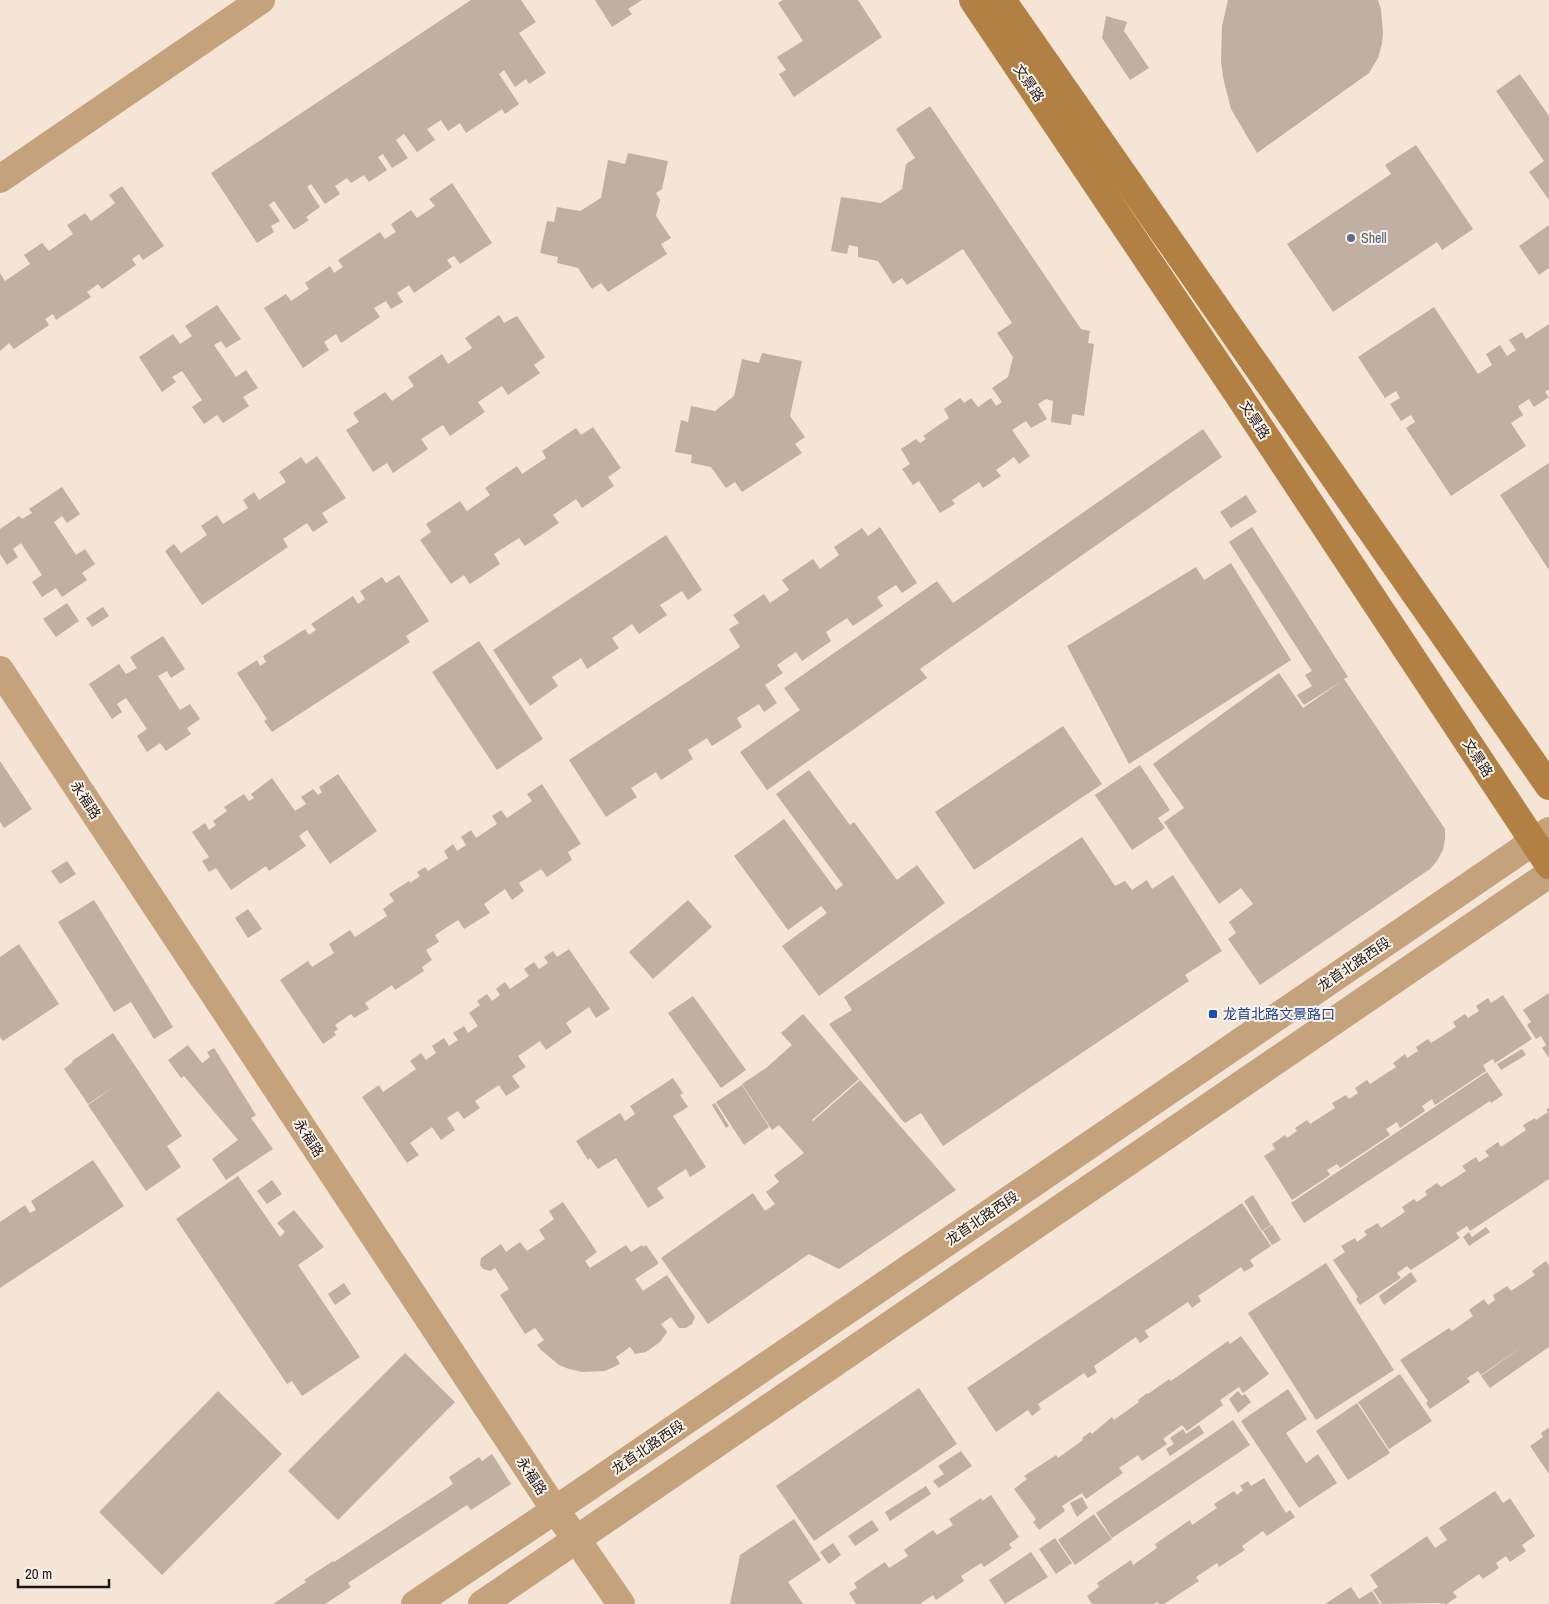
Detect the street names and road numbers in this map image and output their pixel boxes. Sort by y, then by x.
street label: 文景路 [1010,61,1048,105]
street label: 文景路 [1236,397,1274,443]
street label: 文景路 [1459,735,1497,781]
street label: 永福路 [67,777,105,823]
street label: 龙首北路西段 [1314,933,1394,995]
street label: 永福路 [290,1115,328,1161]
street label: 龙首北路西段 [942,1187,1022,1249]
street label: 龙首北路西段 [608,1416,688,1478]
street label: 永福路 [513,1453,551,1499]

